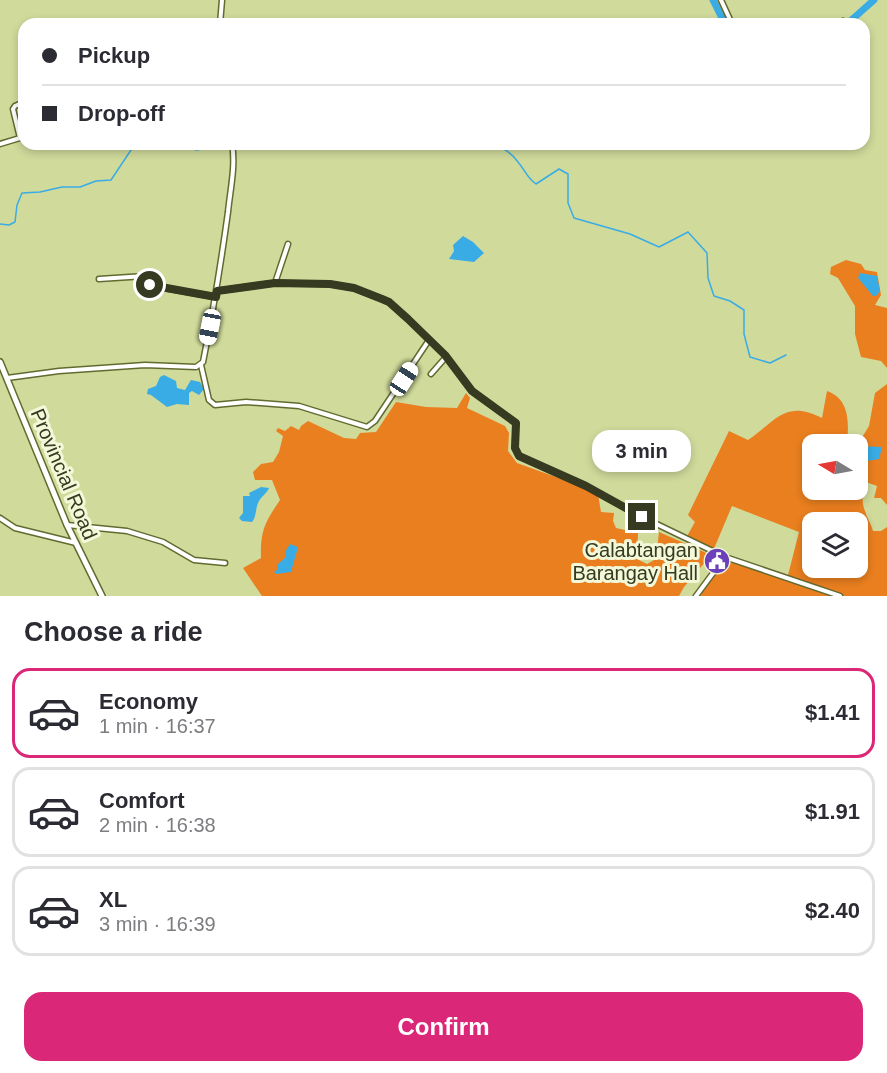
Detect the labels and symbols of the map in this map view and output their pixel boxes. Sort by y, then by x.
route start [136,271,163,298]
car [198,308,222,346]
car [387,359,421,399]
street label: Provincial Road [27,405,101,543]
callout: 3 min [592,430,692,472]
north arrow [802,434,868,500]
route end [628,503,655,530]
place label: Calabtangan Barangay Hall [572,539,698,584]
public building icon: Calabtangan Barangay Hall [702,546,732,576]

